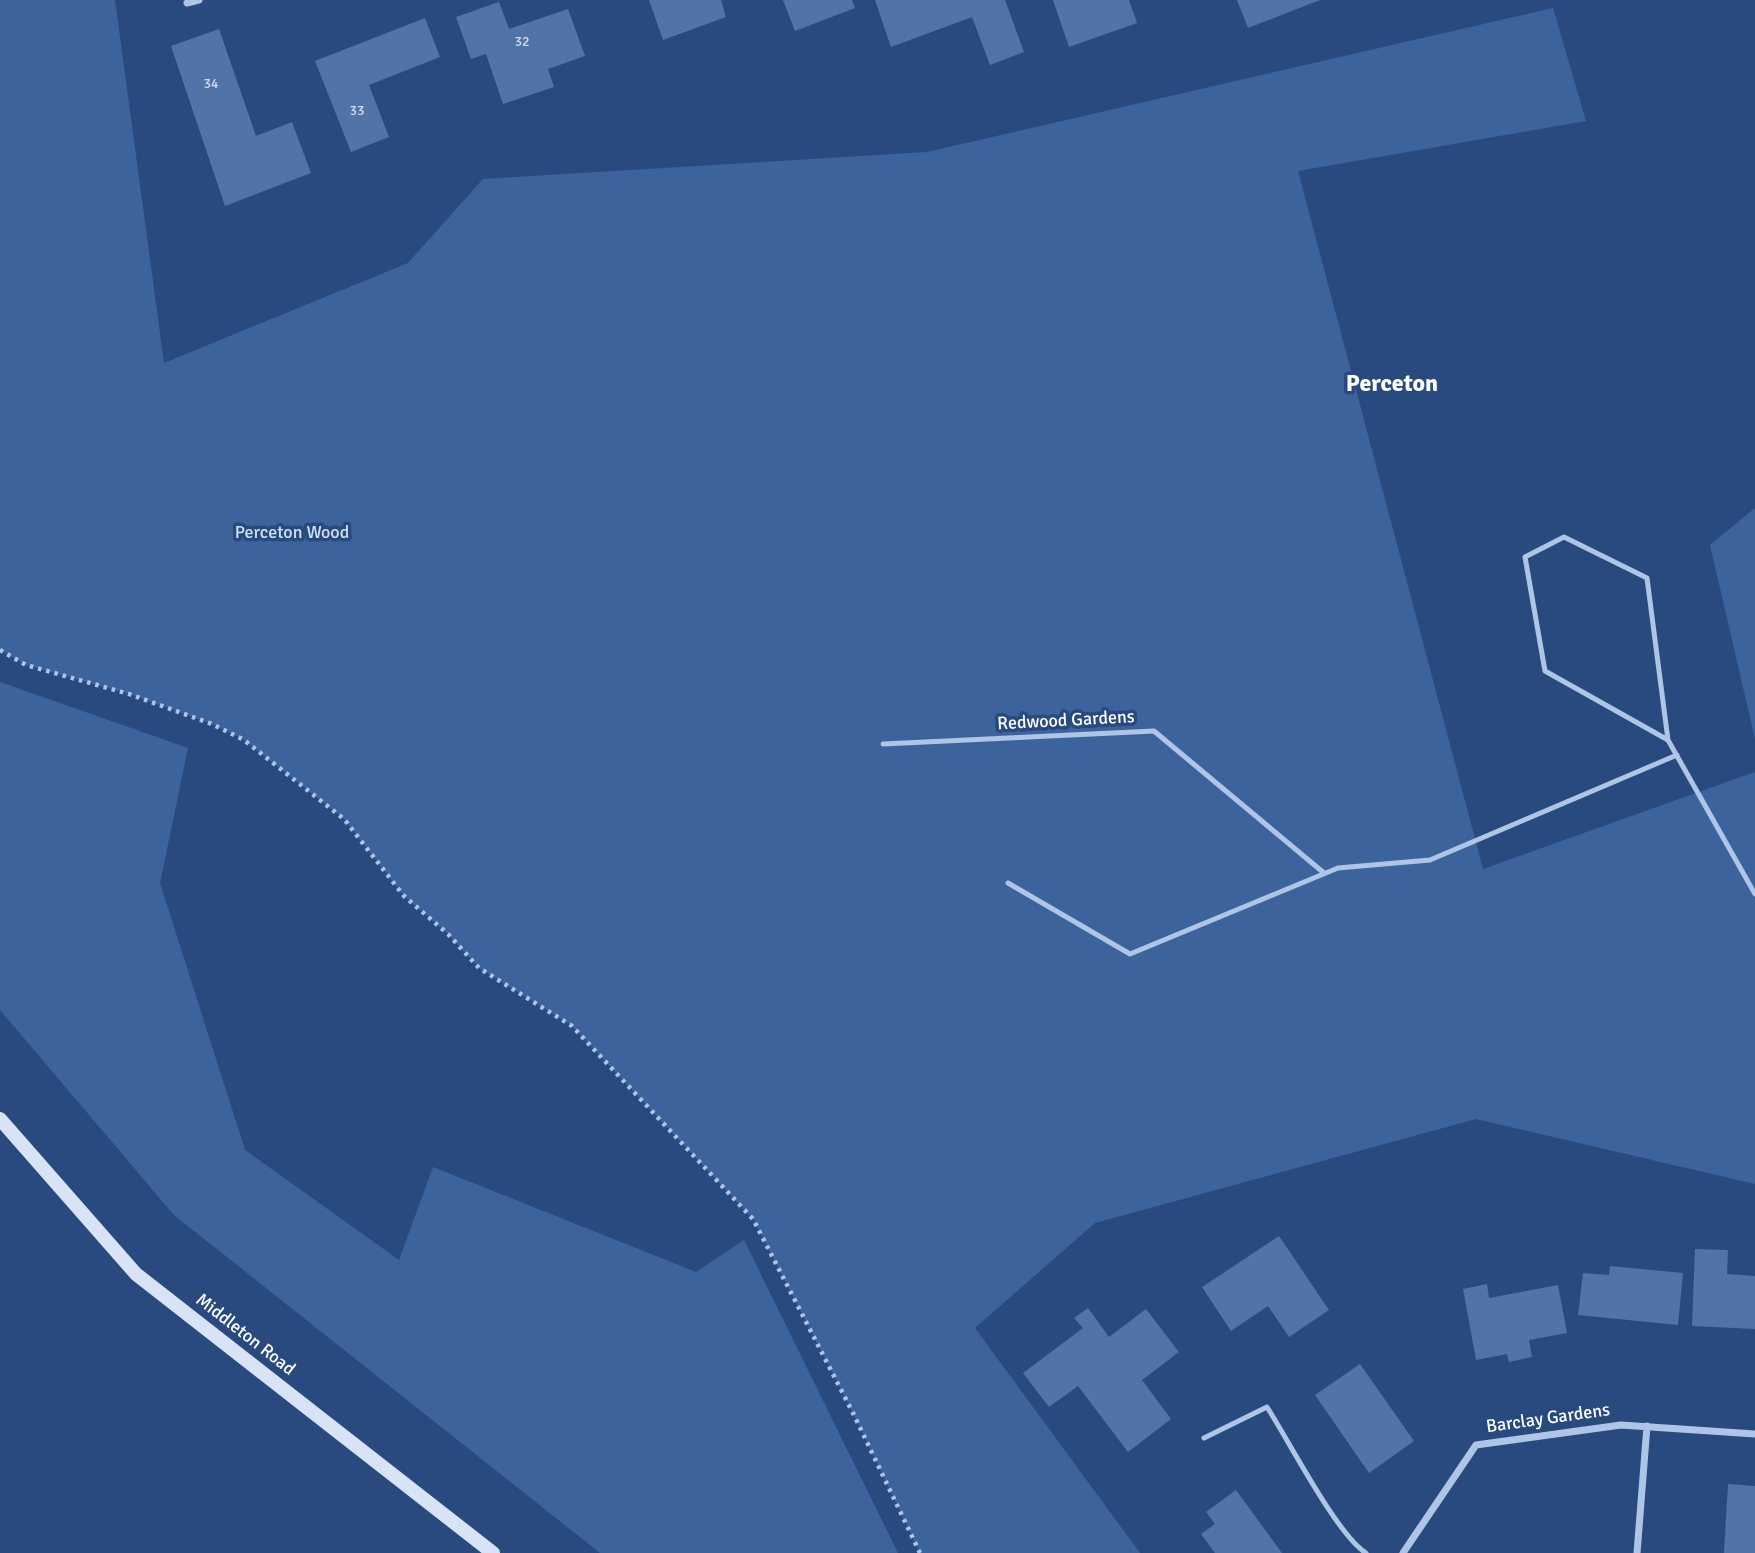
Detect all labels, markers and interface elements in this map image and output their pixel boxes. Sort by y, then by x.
house number: 32 [514,34,530,50]
house number: 34 [203,76,219,92]
house number: 33 [349,103,365,119]
district label: Perceton [1346,371,1438,399]
park label: Perceton Wood [235,522,349,544]
street label: Redwood Gardens [997,707,1135,735]
street label: Middleton Road [191,1289,299,1381]
street label: Barclay Gardens [1485,1400,1611,1438]

